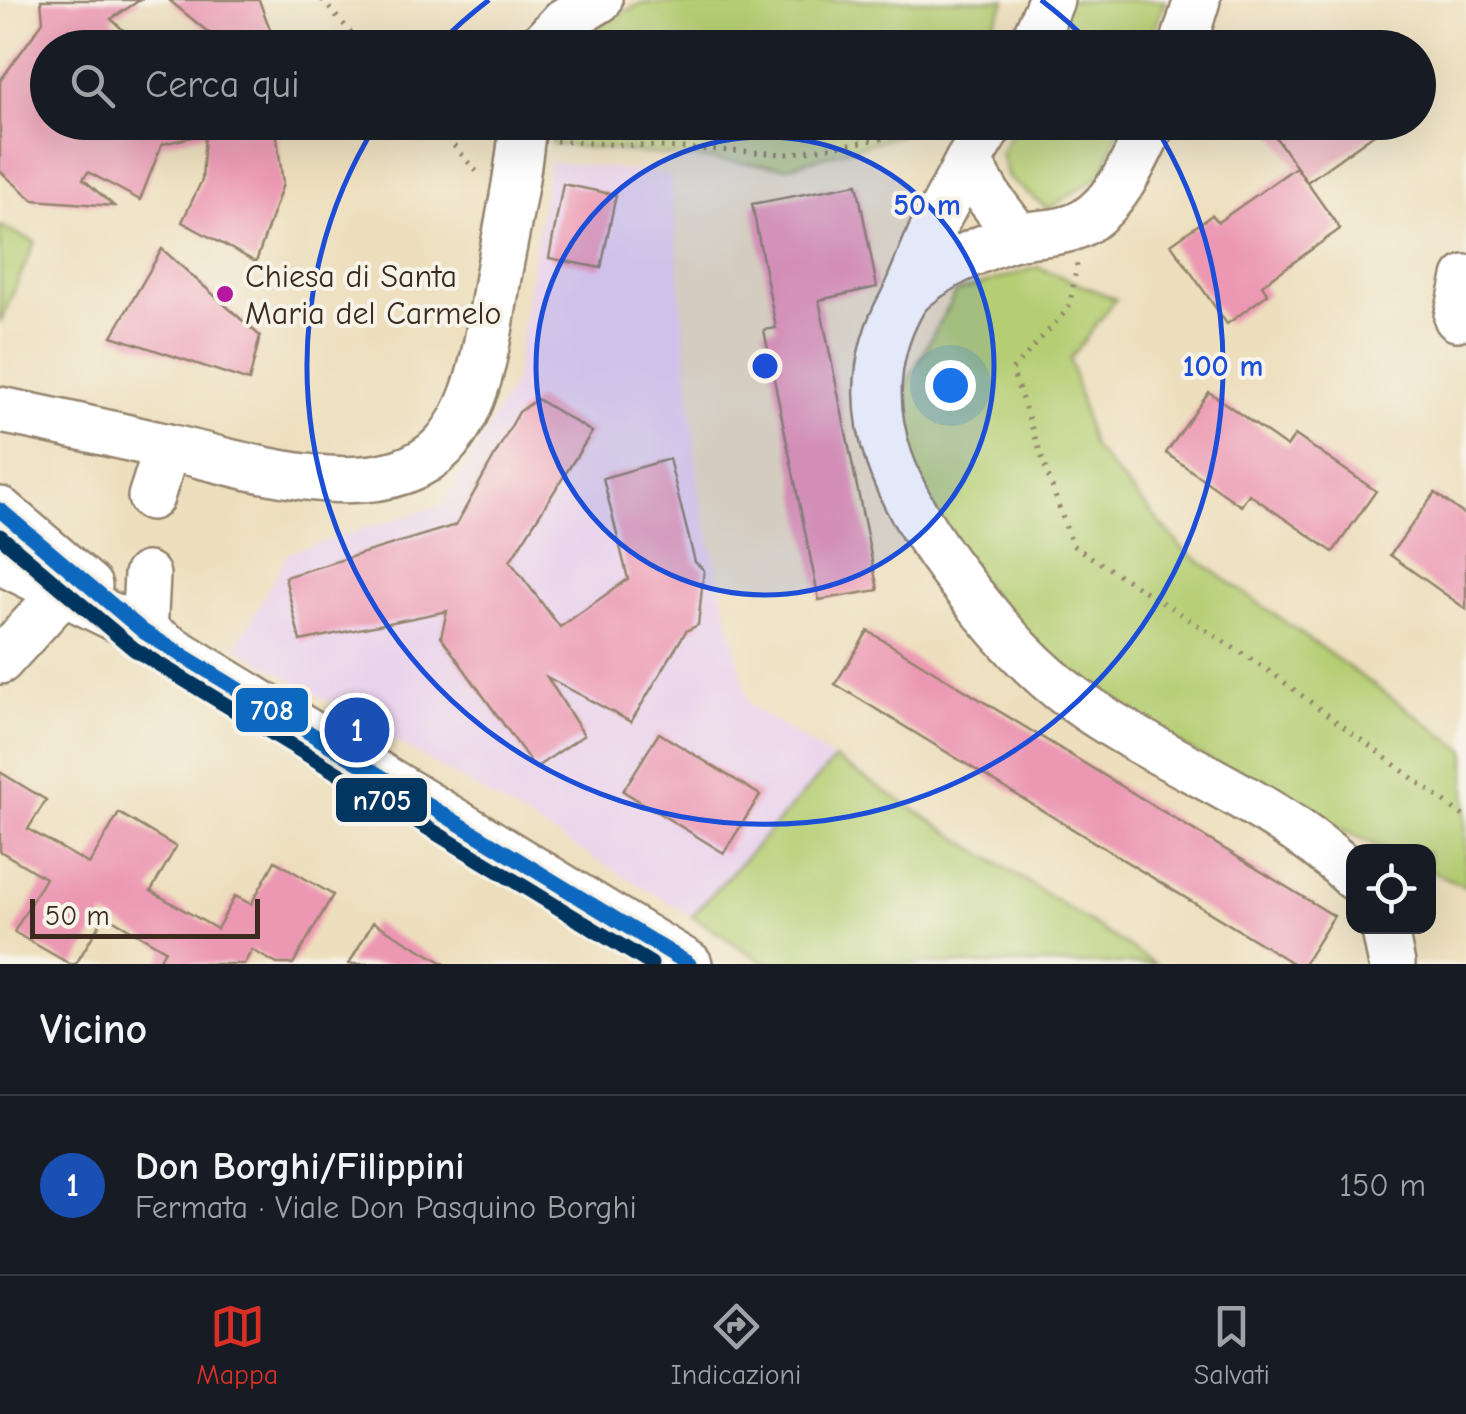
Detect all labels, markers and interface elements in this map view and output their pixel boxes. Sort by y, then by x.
search box [30,30,1436,140]
icon: search [65,58,120,113]
text: Cerca qui [145,63,300,107]
text: 50 m [893,188,961,223]
place label: Chiesa di Santa Maria del Carmelo [245,258,501,332]
marker: Chiesa di Santa Maria del Carmelo [214,283,236,305]
centre of rings [747,348,783,384]
text: 100 m [1183,349,1263,384]
your location [925,360,976,411]
line badge: 708 [234,686,310,734]
pin: 1 [324,692,390,768]
text: 708 [251,695,293,727]
line badge: n705 [334,776,429,824]
text: n705 [353,785,411,817]
map controls [1346,844,1436,934]
button: locate [1346,844,1436,934]
scale bar [30,894,260,938]
text: 50 m [45,900,110,932]
text: Vicino [40,1005,147,1054]
text: Don Borghi/Filippini [135,1145,465,1189]
text: 1 [66,1167,79,1204]
text: 150 m [1339,1167,1426,1204]
text: Fermata · Viale Don Pasquino Borghi [135,1189,637,1226]
tab: Mappa [196,1299,278,1391]
tab: Indicazioni [671,1299,801,1391]
tab: Salvati [1194,1299,1270,1391]

